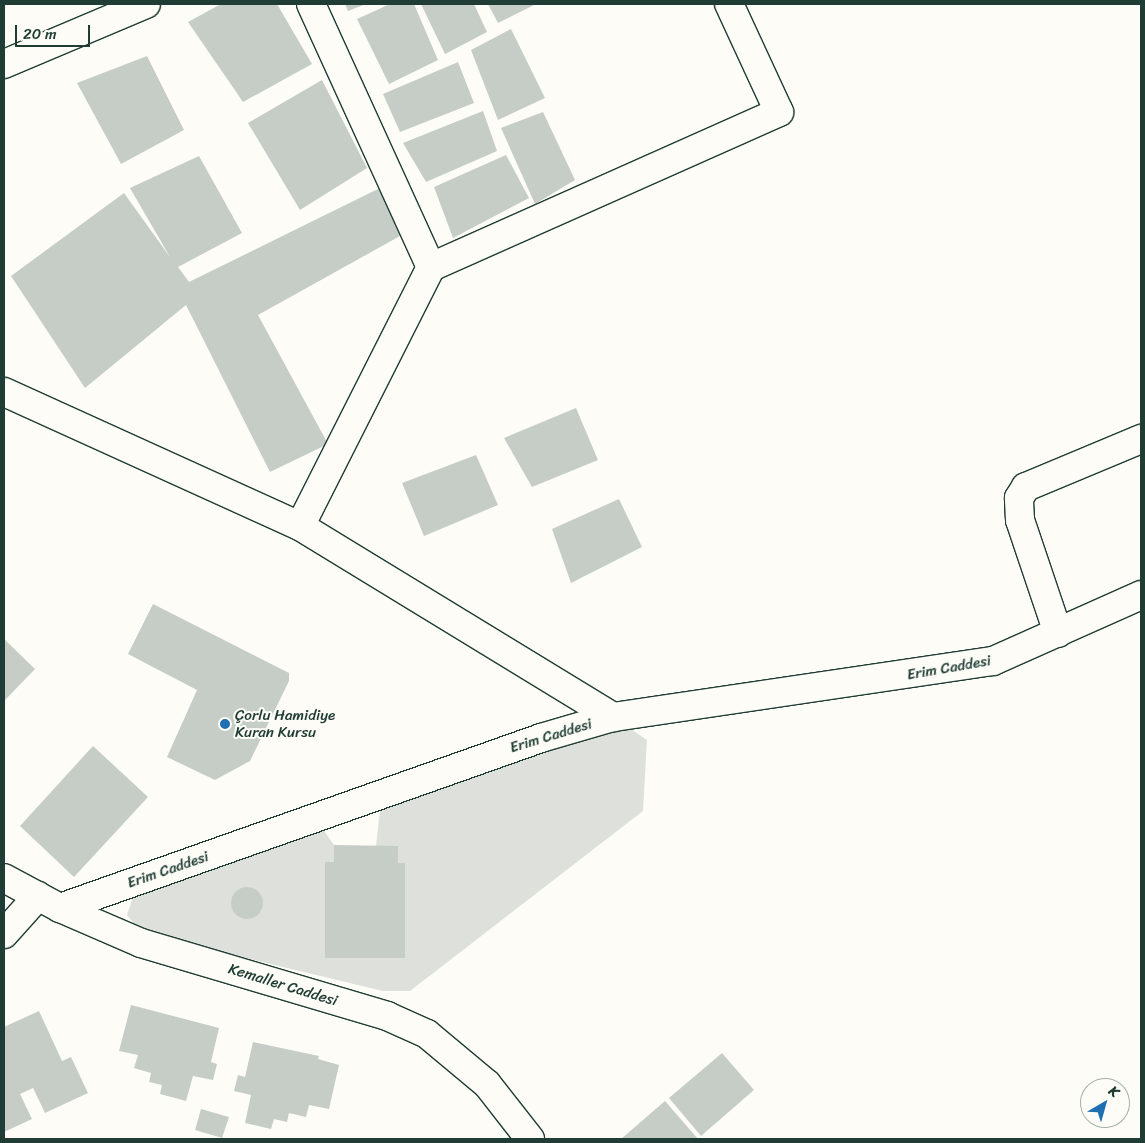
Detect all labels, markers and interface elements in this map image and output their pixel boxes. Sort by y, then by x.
scale bar [18,15,92,47]
text: 20 m [23,21,57,47]
street label: Erim Caddesi [906,652,992,684]
place label: Çorlu Hamidiye Kuran Kursu [235,706,336,741]
street label: Erim Caddesi [508,715,594,757]
marker: Çorlu Hamidiye Kuran Kursu [219,718,231,730]
street label: Erim Caddesi [125,848,211,892]
street label: Kemaller Caddesi [227,960,339,1010]
north arrow [1080,1078,1130,1128]
text: K [1103,1079,1125,1104]

